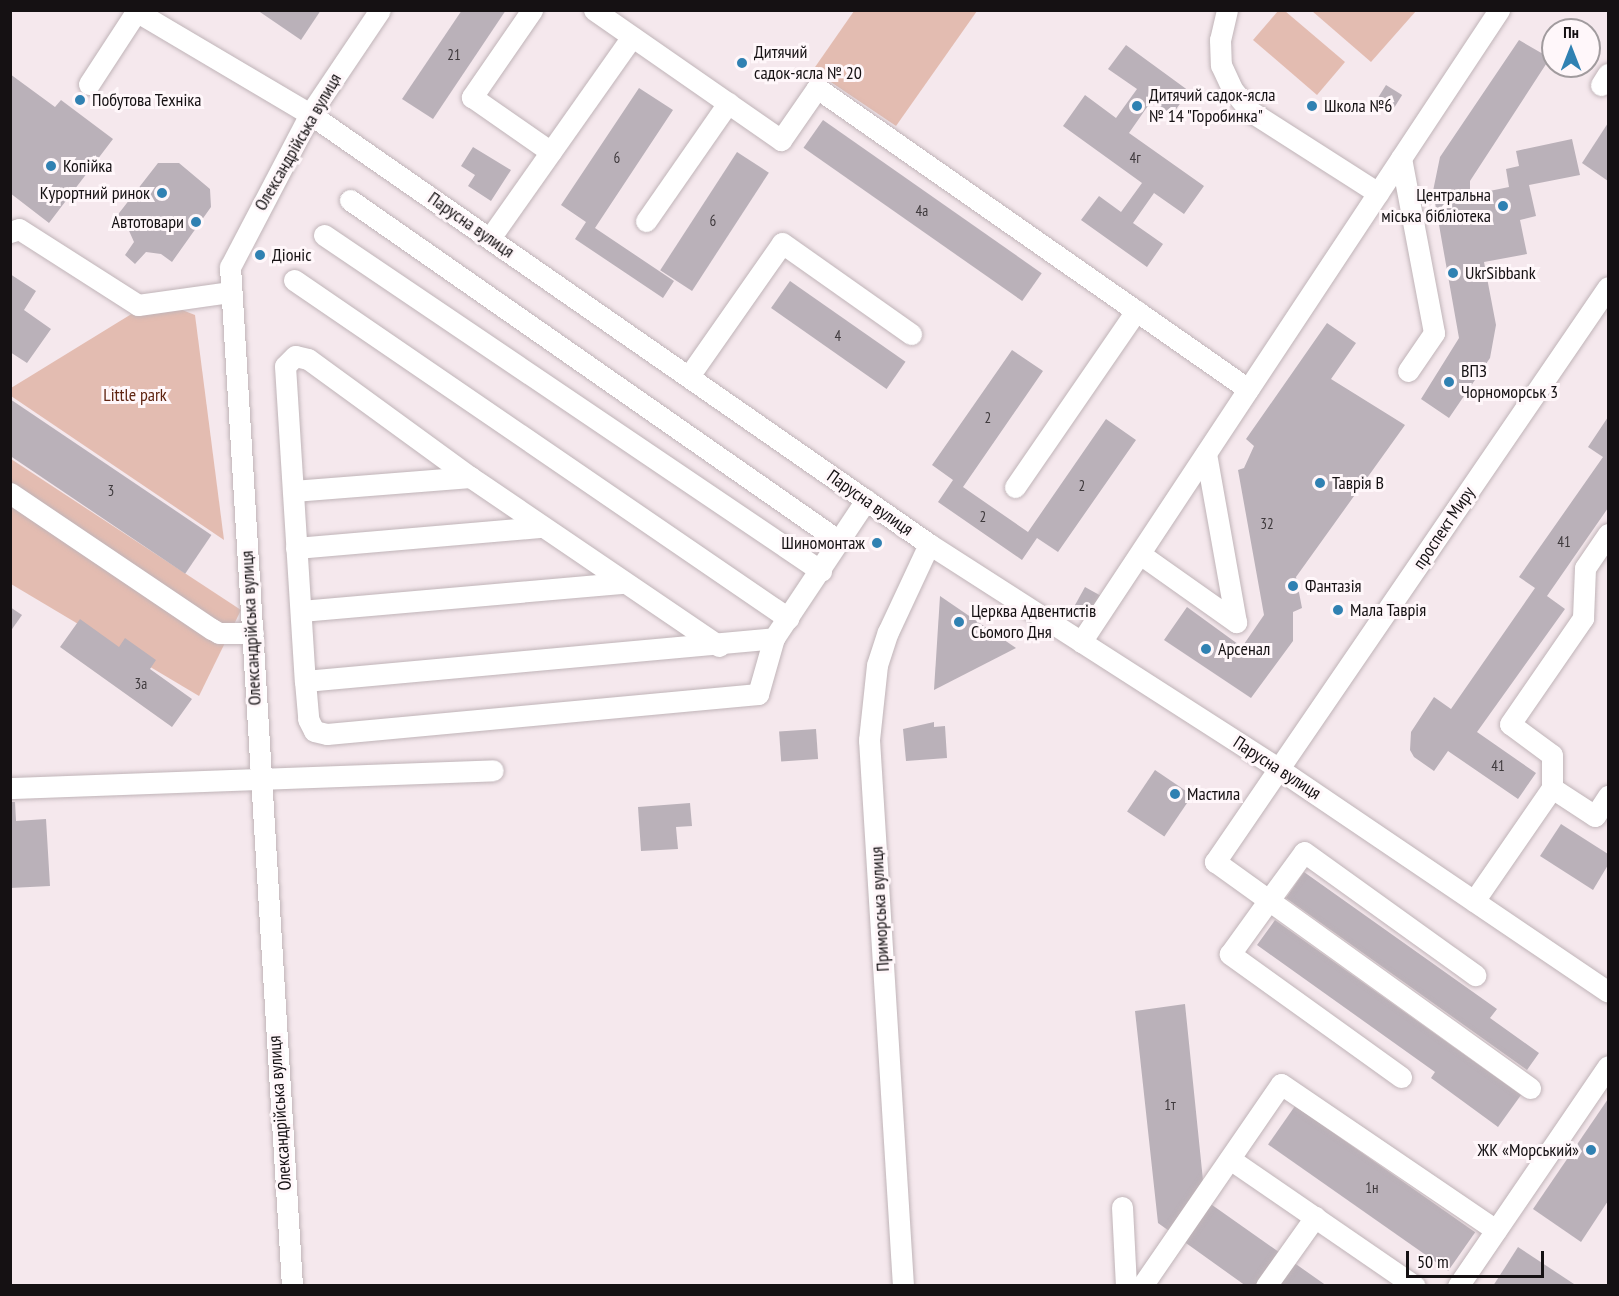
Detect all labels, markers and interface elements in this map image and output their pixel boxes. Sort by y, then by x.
north arrow [1541,18,1601,78]
text: Пн [1563,22,1579,42]
place label: Дитячий садок-ясла № 20 [754,42,862,84]
house number: 21 [447,46,461,64]
marker: Дитячий садок-ясла № 20 [735,56,749,70]
street label: Олександрійська вулиця [250,69,346,215]
place label: Дитячий садок-ясла № 14 "Горобинка" [1149,85,1275,128]
place label: Побутова Техніка [92,89,202,111]
marker: Побутова Техніка [73,93,87,107]
place label: Школа №6 [1324,95,1392,117]
marker: Дитячий садок-ясла № 14 "Горобинка" [1130,99,1144,113]
marker: Школа №6 [1305,99,1319,113]
house number: 6 [614,149,620,167]
house number: 4г [1129,149,1141,167]
place label: Копійка [63,155,112,177]
marker: Копійка [44,159,58,173]
place label: Курортний ринок [40,182,150,204]
place label: Центральна міська бібліотека [1381,185,1491,228]
marker: Курортний ринок [155,186,169,200]
street label: Парусна вулиця [424,187,518,263]
marker: Центральна міська бібліотека [1496,199,1510,213]
house number: 4а [916,202,928,220]
place label: Автотовари [112,211,184,233]
house number: 6 [710,212,716,230]
marker: Автотовари [189,215,203,229]
place label: Діоніс [272,244,312,266]
marker: Діоніс [253,248,267,262]
place label: UkrSibbank [1465,262,1536,284]
marker: UkrSibbank [1446,266,1460,280]
house number: 4 [835,327,841,345]
place label: ВПЗ Чорноморськ 3 [1461,361,1558,404]
marker: ВПЗ Чорноморськ 3 [1442,375,1456,389]
park label: Little park [103,384,167,406]
house number: 2 [985,409,991,427]
street label: Парусна вулиця [823,465,917,541]
place label: Таврія В [1332,472,1384,494]
marker: Таврія В [1313,476,1327,490]
house number: 2 [1079,477,1085,495]
house number: 3 [108,482,114,500]
street label: проспект Миру [1408,482,1480,574]
house number: 2 [980,508,986,526]
house number: 32 [1260,515,1274,533]
place label: Шиномонтаж [781,532,865,554]
house number: 41 [1557,533,1571,551]
marker: Шиномонтаж [870,536,884,550]
street label: Олександрійська вулиця [236,550,266,706]
place label: Фантазія [1305,575,1362,597]
marker: Фантазія [1286,579,1300,593]
place label: Мала Таврія [1350,599,1427,621]
place label: Церква Адвентистів Сьомого Дня [971,601,1097,644]
marker: Мала Таврія [1331,603,1345,617]
marker: Церква Адвентистів Сьомого Дня [952,615,966,629]
place label: Арсенал [1218,638,1270,660]
marker: Арсенал [1199,642,1213,656]
house number: 3а [135,675,147,693]
street label: Парусна вулиця [1229,732,1325,804]
house number: 41 [1491,757,1505,775]
place label: Мастила [1187,783,1240,805]
marker: Мастила [1168,787,1182,801]
street label: Приморська вулиця [866,846,894,972]
street label: Олександрійська вулиця [264,1035,296,1191]
house number: 1т [1164,1096,1176,1114]
place label: ЖК «Морський» [1478,1139,1579,1161]
marker: ЖК «Морський» [1584,1143,1598,1157]
house number: 1н [1365,1179,1379,1197]
scale bar [1409,1239,1547,1277]
text: 50 m [1417,1250,1449,1273]

